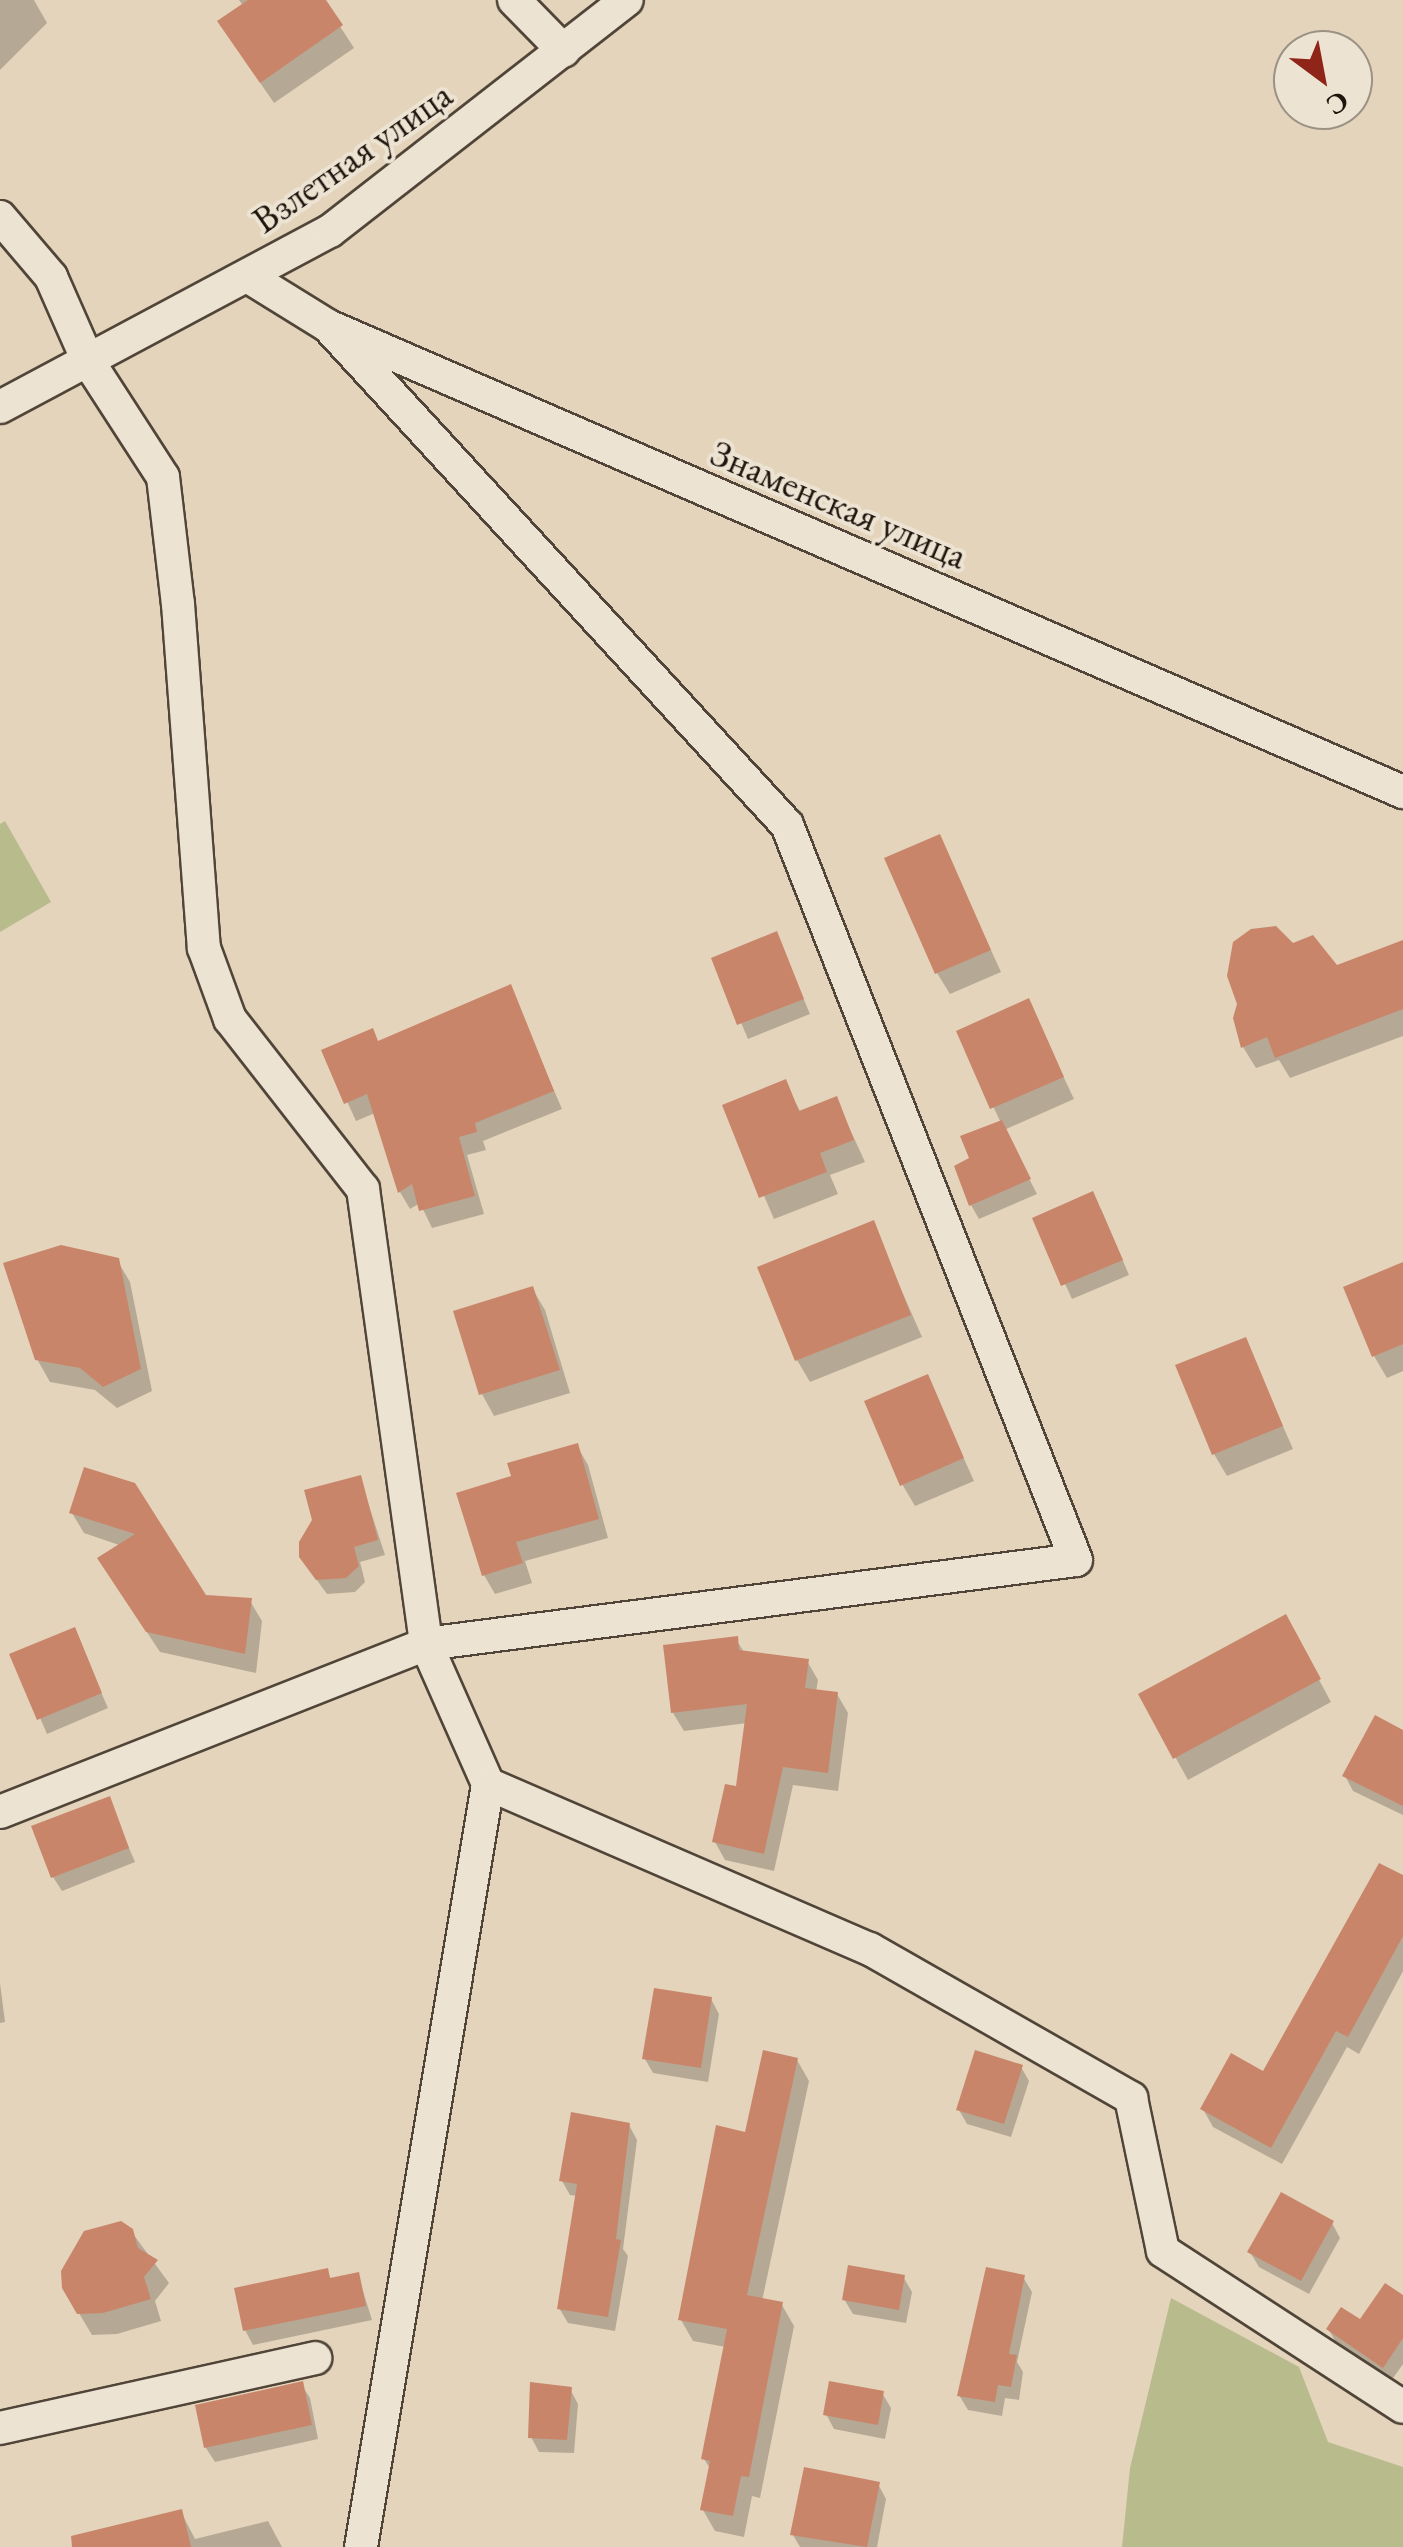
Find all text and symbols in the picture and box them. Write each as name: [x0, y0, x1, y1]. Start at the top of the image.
north arrow: [1273, 30, 1373, 130]
street label: Взлетная улица: [243, 71, 461, 243]
text: С: [1320, 83, 1356, 124]
street label: Знаменская улица: [704, 430, 974, 578]

